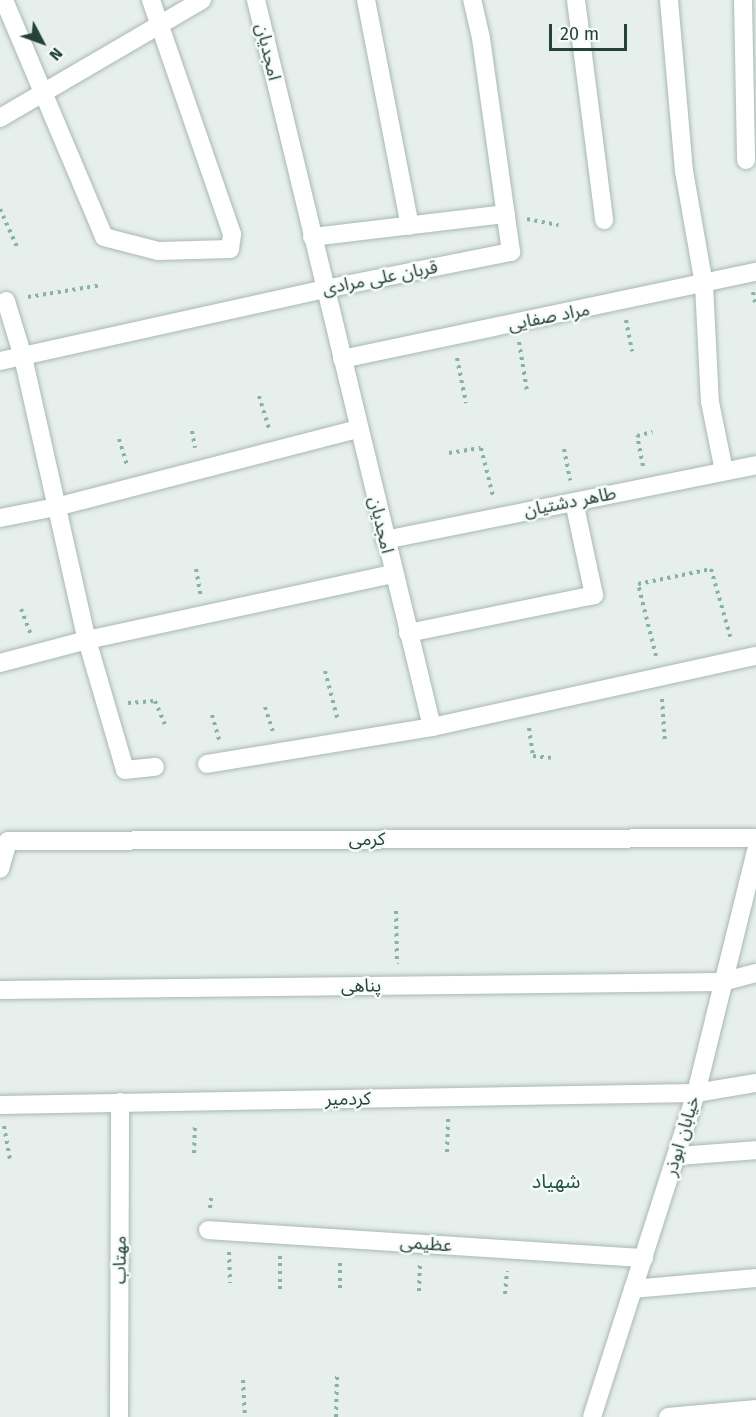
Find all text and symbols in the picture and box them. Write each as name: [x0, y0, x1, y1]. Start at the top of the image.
north arrow: [12, 12, 72, 72]
scale bar: [552, 12, 630, 50]
street label: امجدیان: [251, 21, 285, 83]
text: 20 m: [560, 23, 599, 45]
text: N: [45, 44, 67, 64]
street label: قربان علی مرادی: [321, 256, 439, 300]
street label: مراد صفایی: [506, 298, 592, 336]
street label: طاهر دشتیان: [522, 482, 618, 522]
street label: امجدیان: [364, 494, 398, 556]
street label: کرمی: [349, 828, 385, 850]
street label: پناهی: [341, 975, 381, 997]
street label: کردمیر: [325, 1088, 371, 1110]
street label: خیابان ابوذر: [660, 1093, 704, 1179]
district label: شهیاد: [532, 1169, 580, 1193]
street label: عظیمی: [399, 1231, 453, 1257]
street label: مهتاب: [109, 1236, 131, 1284]

